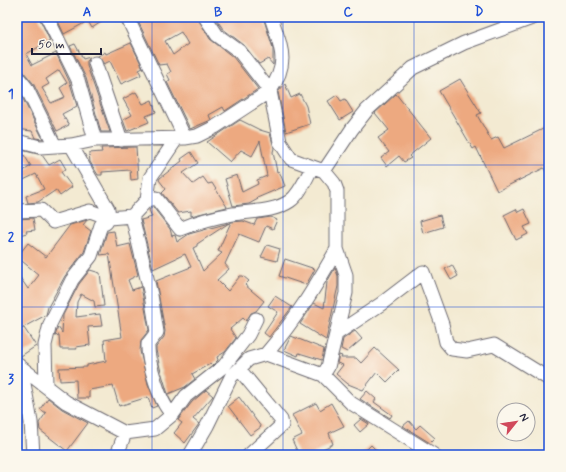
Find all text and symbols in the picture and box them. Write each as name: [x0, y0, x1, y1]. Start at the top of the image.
text: A: [83, 4, 91, 21]
text: B: [214, 4, 223, 21]
text: C: [343, 4, 353, 21]
text: D: [475, 4, 484, 21]
scale bar: [32, 30, 101, 56]
text: 50 m: [38, 37, 65, 53]
text: 1: [8, 86, 14, 103]
text: 2: [8, 229, 15, 246]
text: 3: [8, 371, 14, 388]
north arrow: [496, 402, 536, 442]
text: N: [516, 411, 532, 424]

